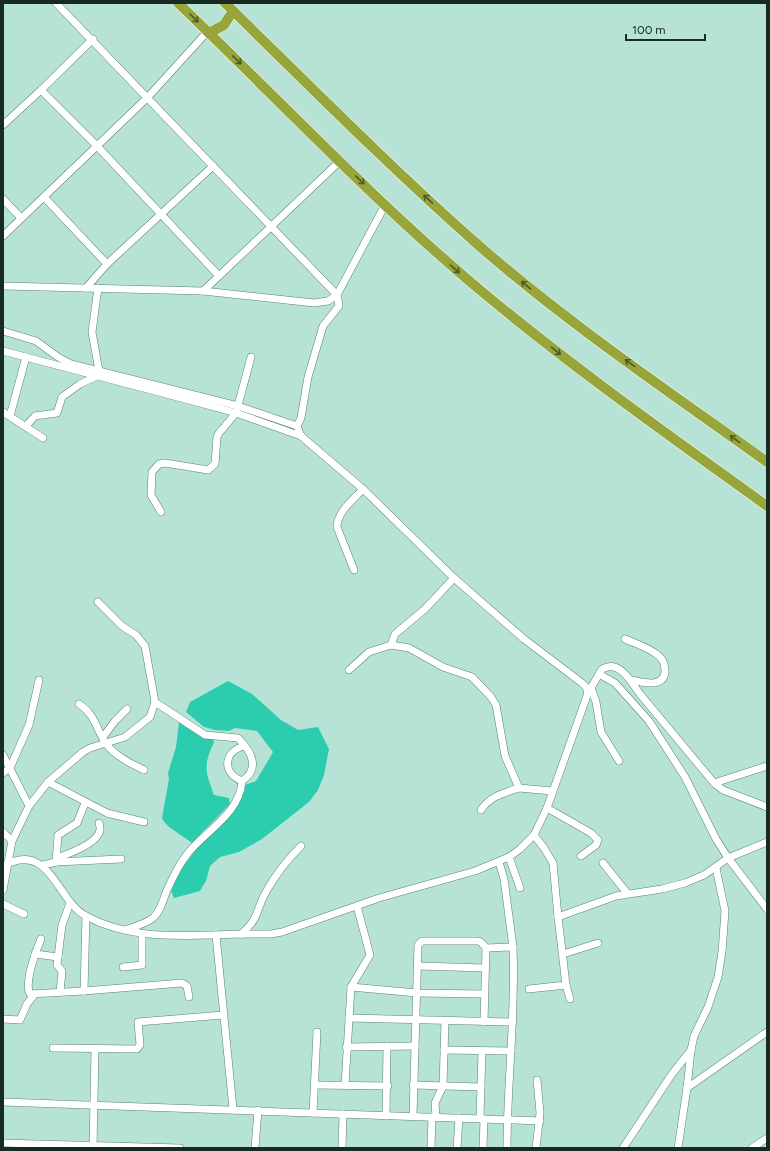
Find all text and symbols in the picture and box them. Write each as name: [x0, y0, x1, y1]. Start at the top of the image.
one-way arrow: [189, 13, 199, 23]
scale bar: [626, 16, 705, 42]
text: 100 m: [632, 23, 666, 37]
one-way arrow: [232, 55, 242, 65]
one-way arrow: [355, 176, 365, 185]
one-way arrow: [424, 195, 434, 204]
one-way arrow: [450, 264, 461, 273]
one-way arrow: [521, 280, 531, 289]
one-way arrow: [550, 347, 561, 356]
one-way arrow: [624, 359, 635, 367]
one-way arrow: [730, 435, 741, 443]

